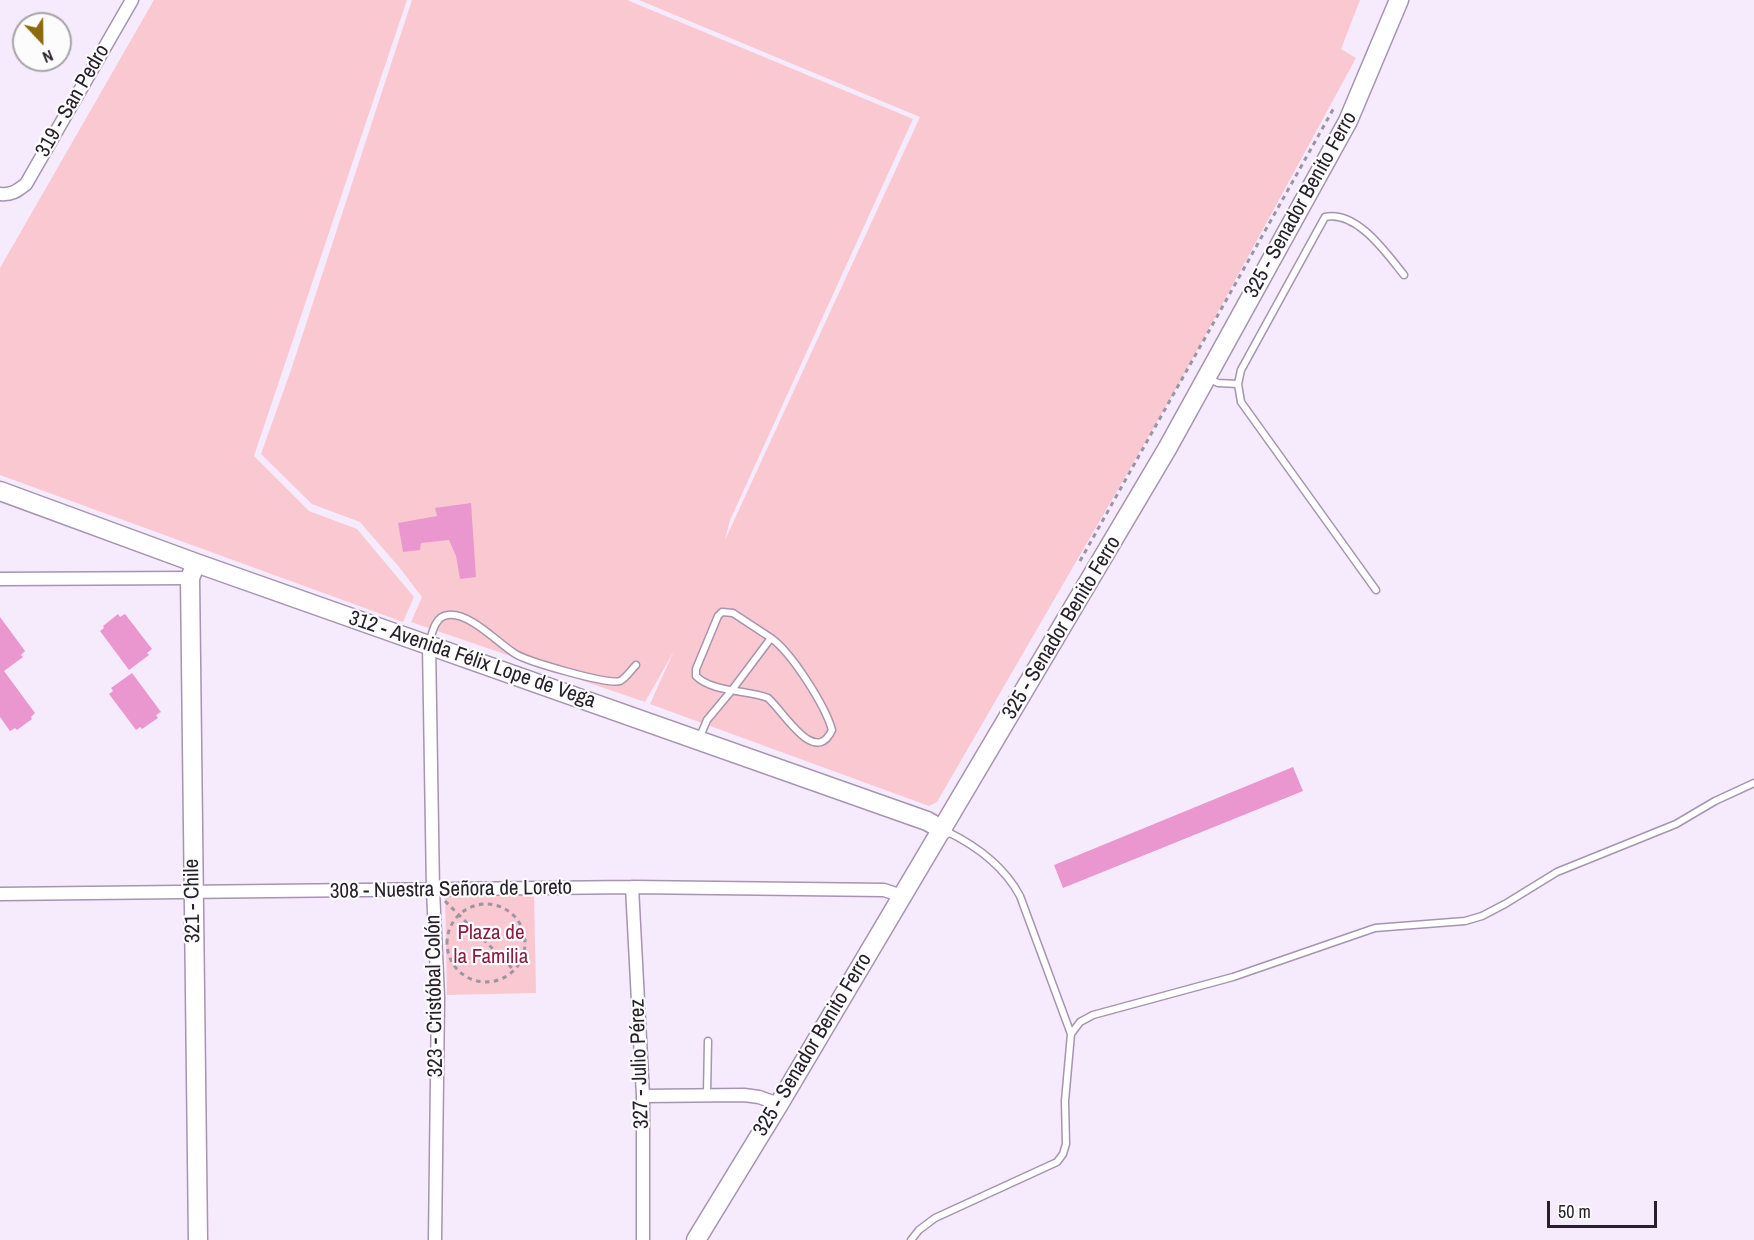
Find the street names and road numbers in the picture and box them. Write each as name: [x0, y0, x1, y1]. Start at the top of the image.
street label: 319 - San Pedro: [31, 40, 115, 162]
street label: 325 - Senador Benito Ferro: [1239, 108, 1363, 302]
street label: 325 - Senador Benito Ferro: [997, 532, 1127, 724]
street label: 312 - Avenida Félix Lope de Vega: [345, 606, 599, 714]
street label: 321 - Chile: [180, 859, 206, 943]
street label: 308 - Nuestra Señora de Loreto: [330, 875, 572, 905]
street label: 323 - Cristóbal Colón: [421, 914, 449, 1078]
street label: 325 - Senador Benito Ferro: [748, 949, 878, 1141]
street label: 327 - Julio Pérez: [625, 999, 655, 1129]

